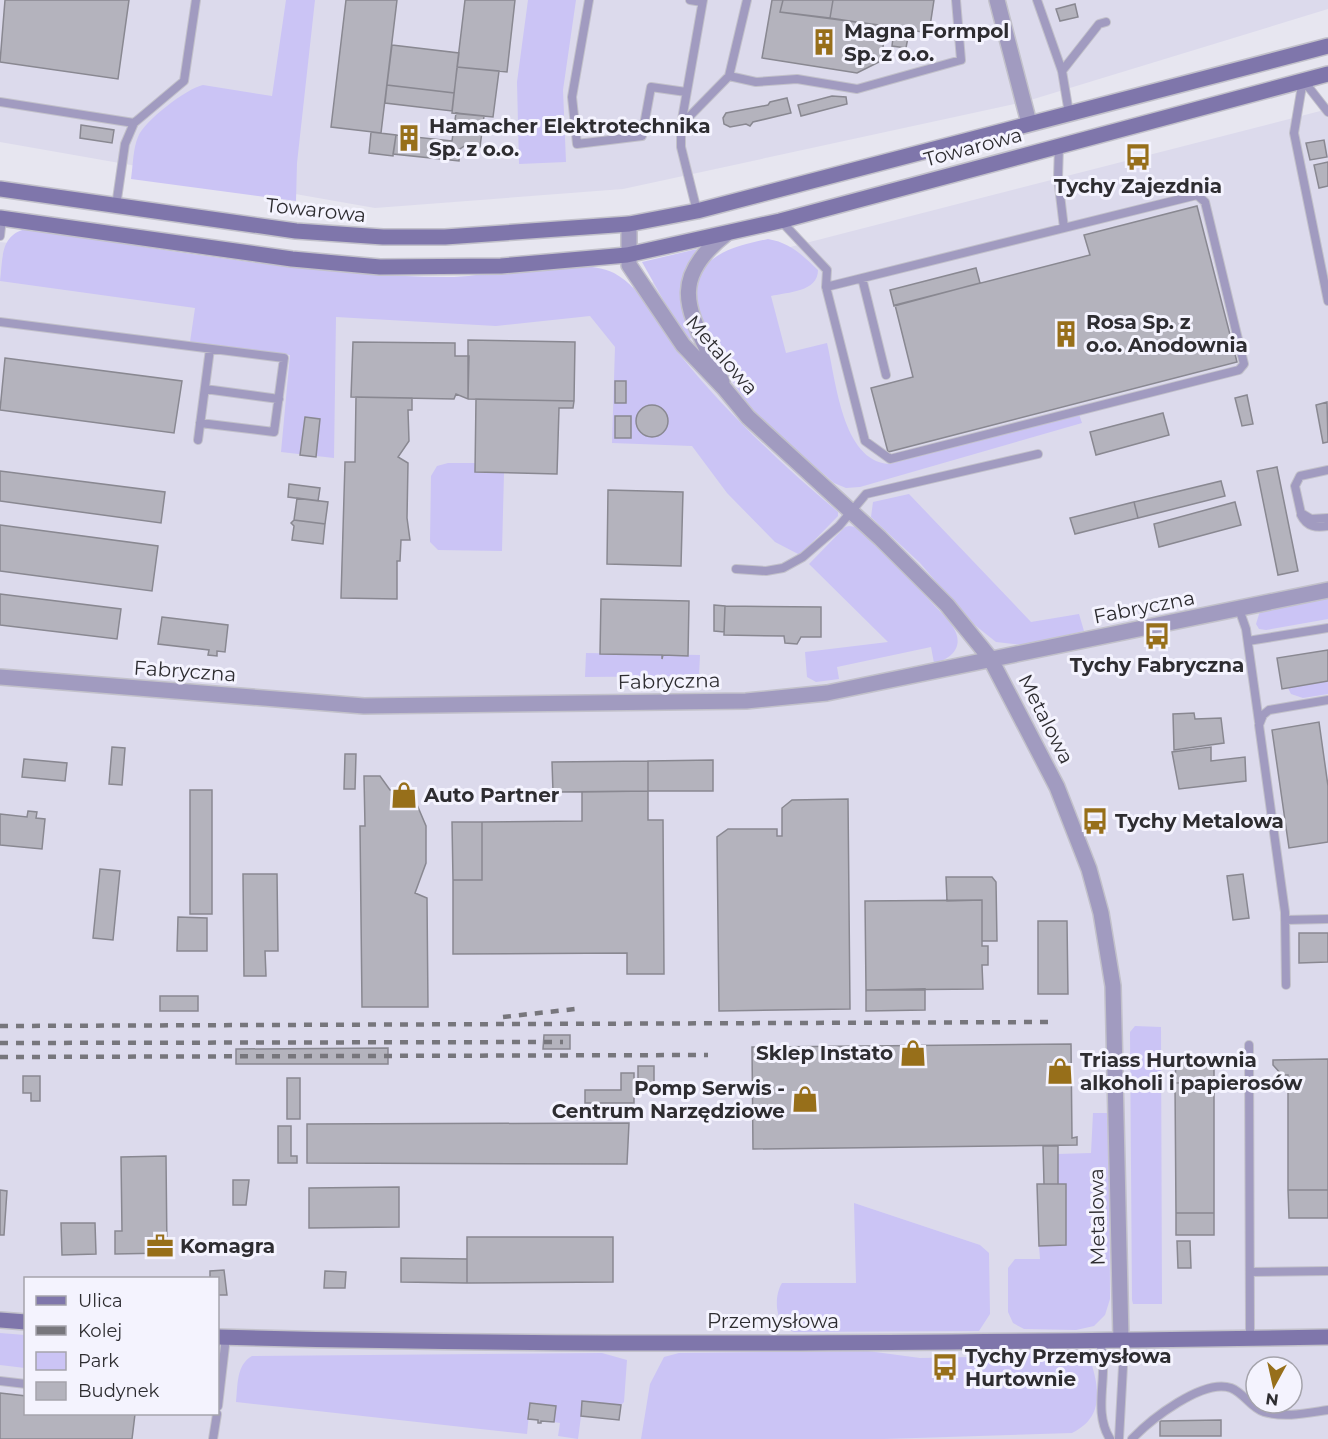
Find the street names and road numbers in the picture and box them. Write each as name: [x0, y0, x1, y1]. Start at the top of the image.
street label: Towarowa: [921, 122, 1025, 172]
street label: Towarowa: [265, 193, 367, 227]
street label: Metalowa: [681, 310, 763, 400]
street label: Fabryczna: [1091, 585, 1197, 629]
street label: Fabryczna: [133, 655, 237, 687]
street label: Fabryczna: [617, 668, 721, 694]
street label: Metalowa: [1013, 670, 1079, 768]
street label: Metalowa: [1084, 1168, 1110, 1266]
street label: Przemysłowa: [707, 1309, 839, 1333]

